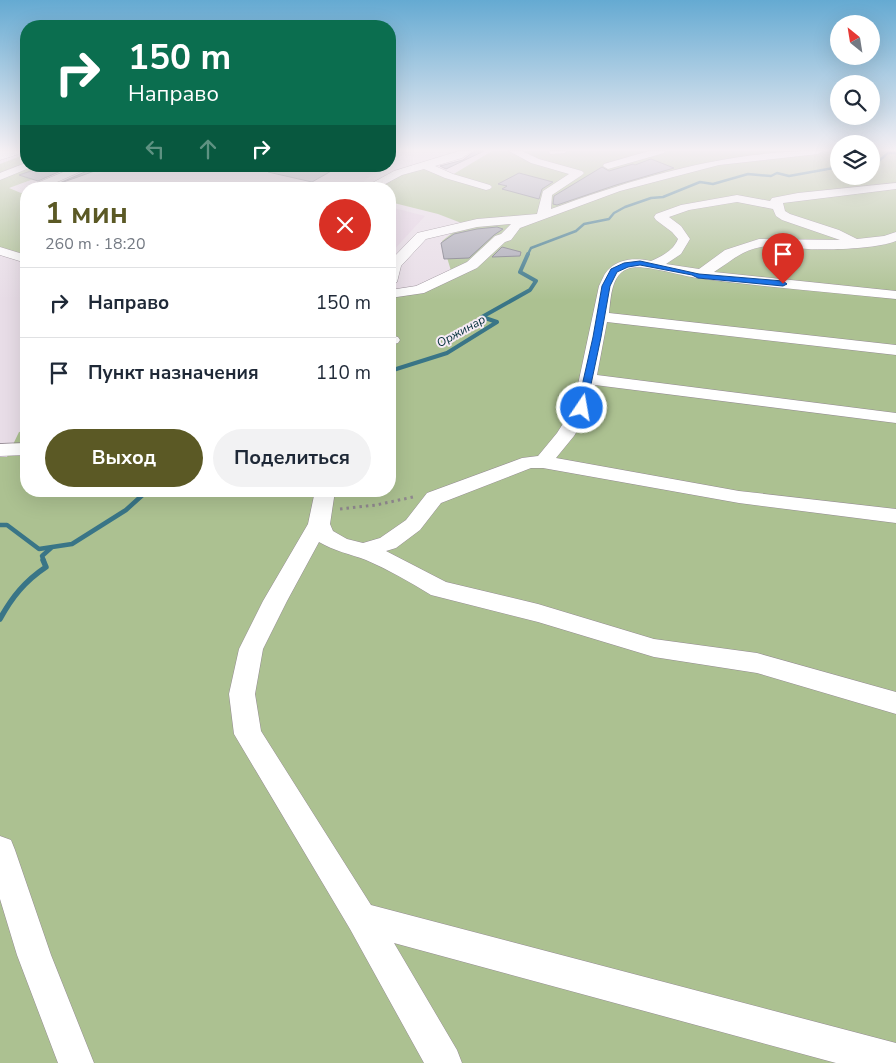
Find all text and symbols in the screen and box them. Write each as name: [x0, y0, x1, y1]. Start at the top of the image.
north arrow: [830, 15, 880, 65]
map controls: [830, 15, 880, 185]
text: 150 m: [128, 34, 231, 81]
icon: right: [45, 40, 110, 105]
button: search: [830, 75, 880, 125]
text: Направо: [128, 79, 219, 109]
icon: left: [141, 135, 169, 163]
icon: ahead: [194, 135, 222, 163]
icon: right: [247, 135, 275, 163]
button: layers: [830, 135, 880, 185]
text: 1 мин: [45, 193, 128, 234]
button: close: [319, 199, 371, 251]
text: 260 m · 18:20: [45, 233, 146, 255]
pin: [762, 233, 804, 284]
icon: arrive: [769, 240, 797, 268]
icon: right: [45, 289, 73, 317]
text: Направо: [88, 290, 169, 316]
text: 150 m: [316, 290, 371, 316]
water label: Оржинар: [434, 311, 488, 351]
icon: arrive: [45, 359, 73, 387]
text: Пункт назначения: [88, 360, 259, 386]
text: 110 m: [316, 360, 371, 386]
position arrow: [555, 381, 607, 433]
button: Выход: [45, 429, 203, 487]
button: Поделиться: [213, 429, 371, 487]

